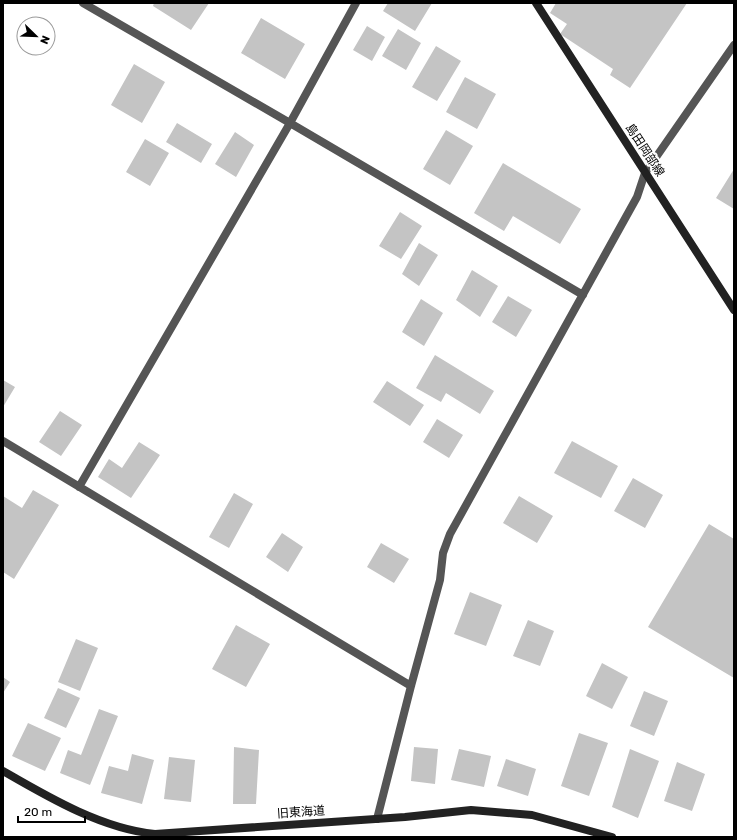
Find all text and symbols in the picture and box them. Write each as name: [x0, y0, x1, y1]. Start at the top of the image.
north arrow: [16, 16, 56, 56]
text: N: [37, 34, 52, 46]
street label: 島田岡部線: [623, 121, 667, 179]
scale bar: [18, 798, 85, 824]
street label: 旧東海道: [277, 803, 325, 821]
text: 20 m: [24, 805, 52, 819]

